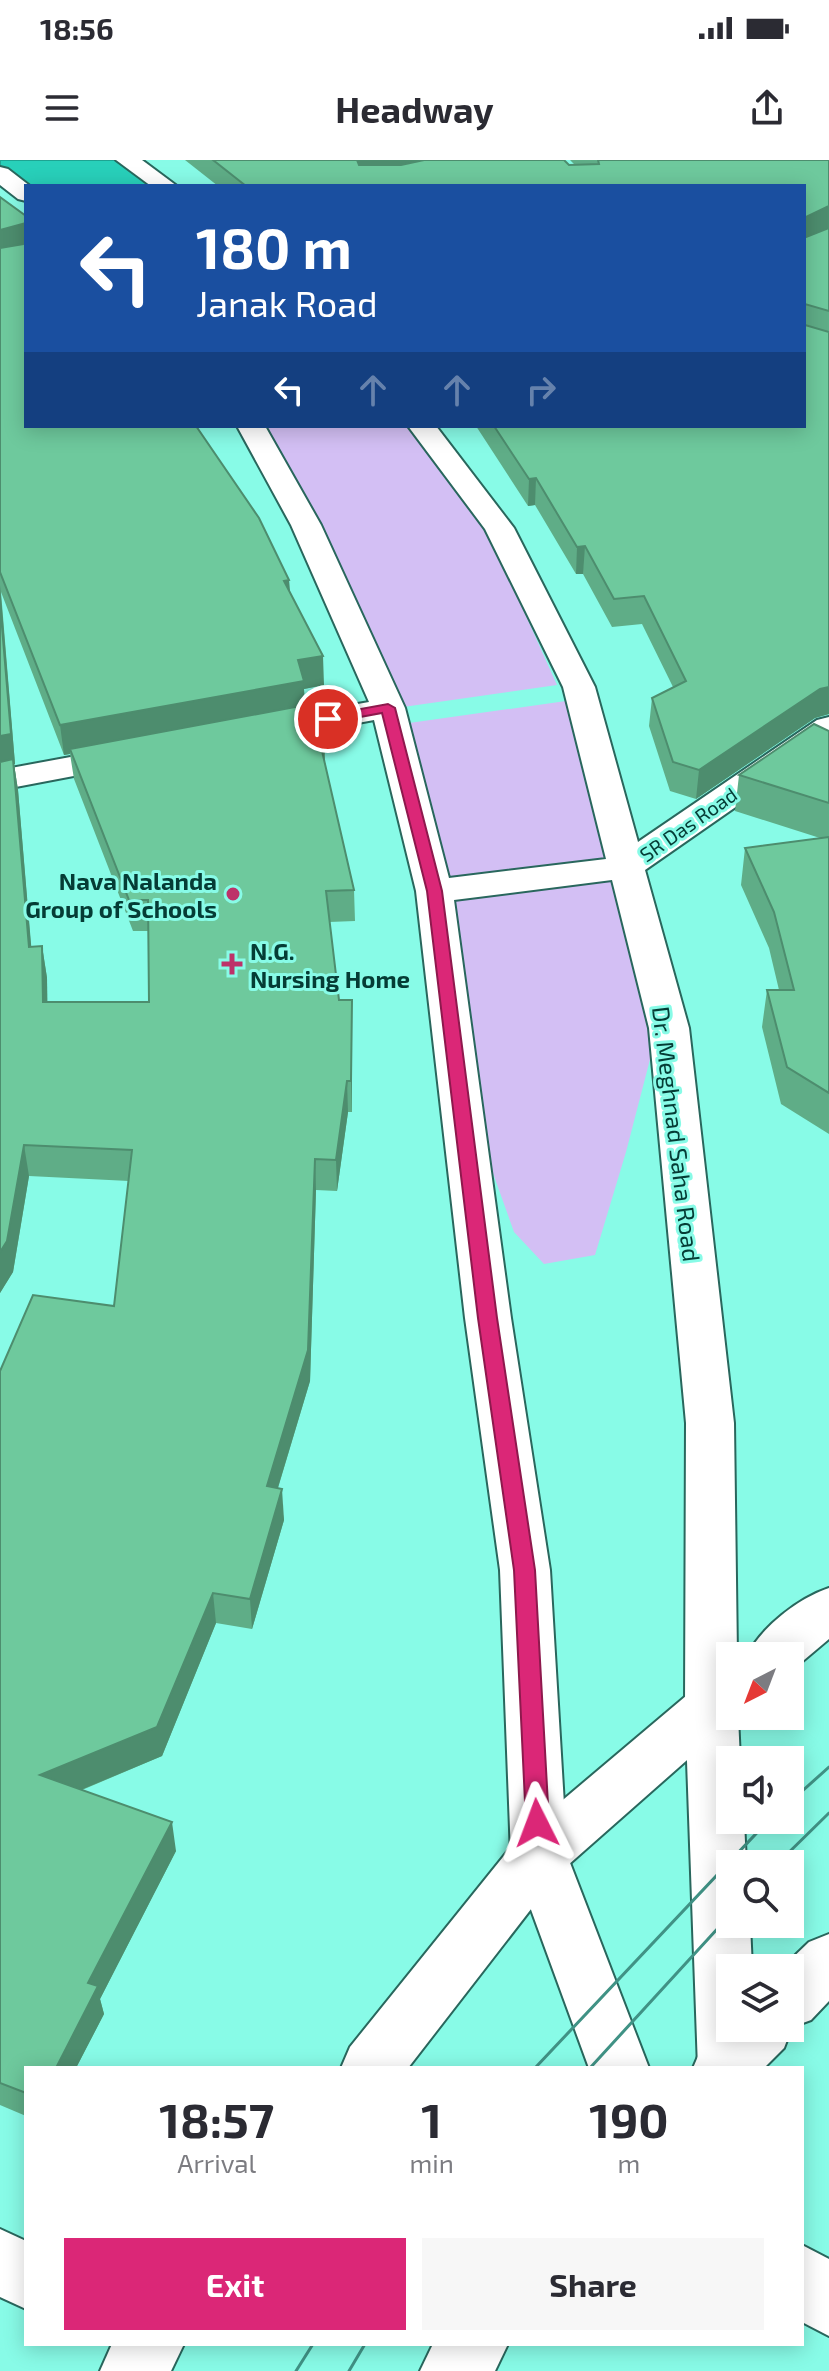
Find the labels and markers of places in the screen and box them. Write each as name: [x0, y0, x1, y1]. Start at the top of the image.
pin: [294, 685, 362, 753]
place label: Nava Nalanda Group of Schools: [25, 866, 217, 923]
marker: Nava Nalanda Group of Schools: [224, 885, 242, 903]
place label: N.G. Nursing Home: [250, 936, 410, 993]
marker: N.G. Nursing Home: [221, 953, 243, 975]

